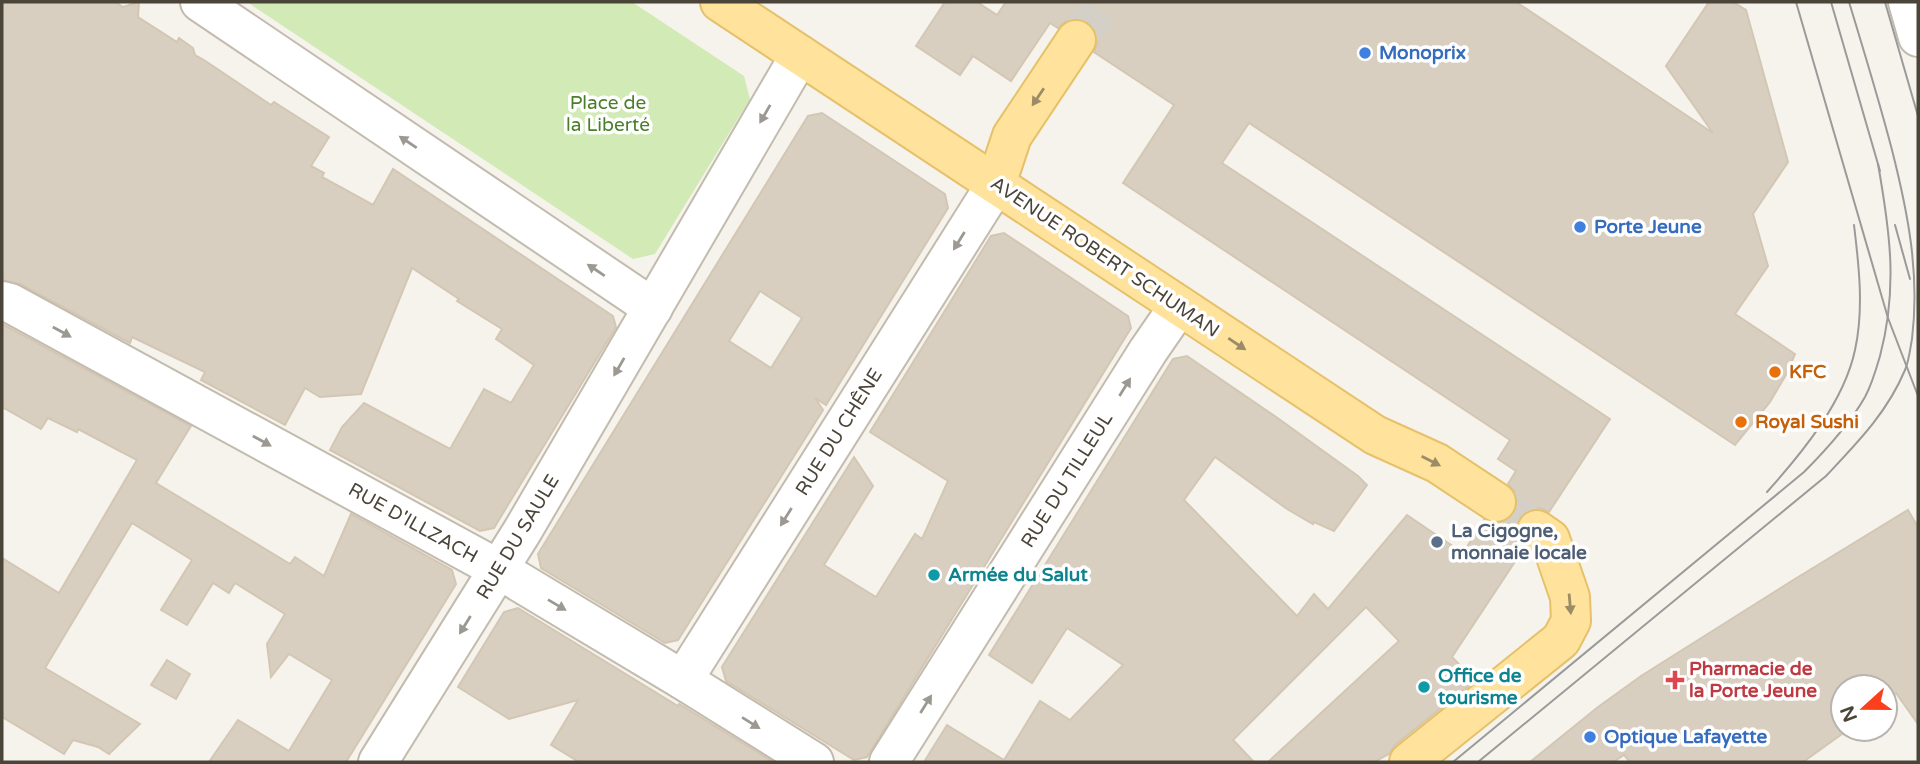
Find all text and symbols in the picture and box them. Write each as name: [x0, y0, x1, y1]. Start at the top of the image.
place label: Monoprix: [1379, 42, 1466, 65]
marker: Monoprix: [1357, 45, 1373, 61]
one-way arrow: [1031, 88, 1045, 106]
park label: Place de la Liberté: [566, 92, 650, 136]
one-way arrow: [759, 104, 772, 123]
one-way arrow: [399, 135, 417, 149]
street label: AVENUE ROBERT SCHUMAN: [986, 172, 1224, 342]
place label: Porte Jeune: [1594, 216, 1702, 238]
marker: Porte Jeune: [1572, 219, 1588, 235]
one-way arrow: [953, 232, 966, 251]
one-way arrow: [587, 264, 606, 277]
one-way arrow: [53, 325, 73, 337]
one-way arrow: [1227, 337, 1246, 350]
one-way arrow: [613, 357, 625, 376]
place label: KFC: [1789, 361, 1826, 383]
street label: RUE DU CHÊNE: [791, 364, 887, 500]
marker: KFC: [1767, 364, 1783, 380]
one-way arrow: [1119, 378, 1132, 397]
street label: RUE DU TILLEUL: [1017, 408, 1117, 552]
place label: Royal Sushi: [1755, 411, 1859, 434]
marker: Royal Sushi: [1733, 414, 1749, 430]
one-way arrow: [252, 435, 272, 446]
one-way arrow: [1421, 456, 1441, 467]
street label: RUE DU SAULE: [472, 471, 564, 603]
street label: RUE D'ILLZACH: [345, 478, 481, 568]
one-way arrow: [779, 507, 792, 526]
place label: La Cigogne, monnaie locale: [1451, 520, 1587, 564]
marker: La Cigogne, monnaie locale: [1429, 534, 1445, 550]
place label: Armée du Salut: [948, 564, 1088, 586]
marker: Armée du Salut: [926, 567, 942, 583]
one-way arrow: [1564, 593, 1575, 615]
one-way arrow: [547, 598, 566, 611]
one-way arrow: [458, 616, 471, 635]
place label: Pharmacie de la Porte Jeune: [1689, 658, 1817, 702]
place label: Office de tourisme: [1438, 665, 1522, 709]
marker: Pharmacie de la Porte Jeune: [1667, 672, 1683, 688]
north arrow: [1829, 673, 1899, 743]
marker: Office de tourisme: [1416, 679, 1432, 695]
one-way arrow: [919, 695, 932, 714]
text: N: [1836, 703, 1862, 725]
one-way arrow: [741, 716, 761, 729]
place label: Optique Lafayette: [1604, 726, 1767, 749]
marker: Optique Lafayette: [1582, 729, 1598, 745]

